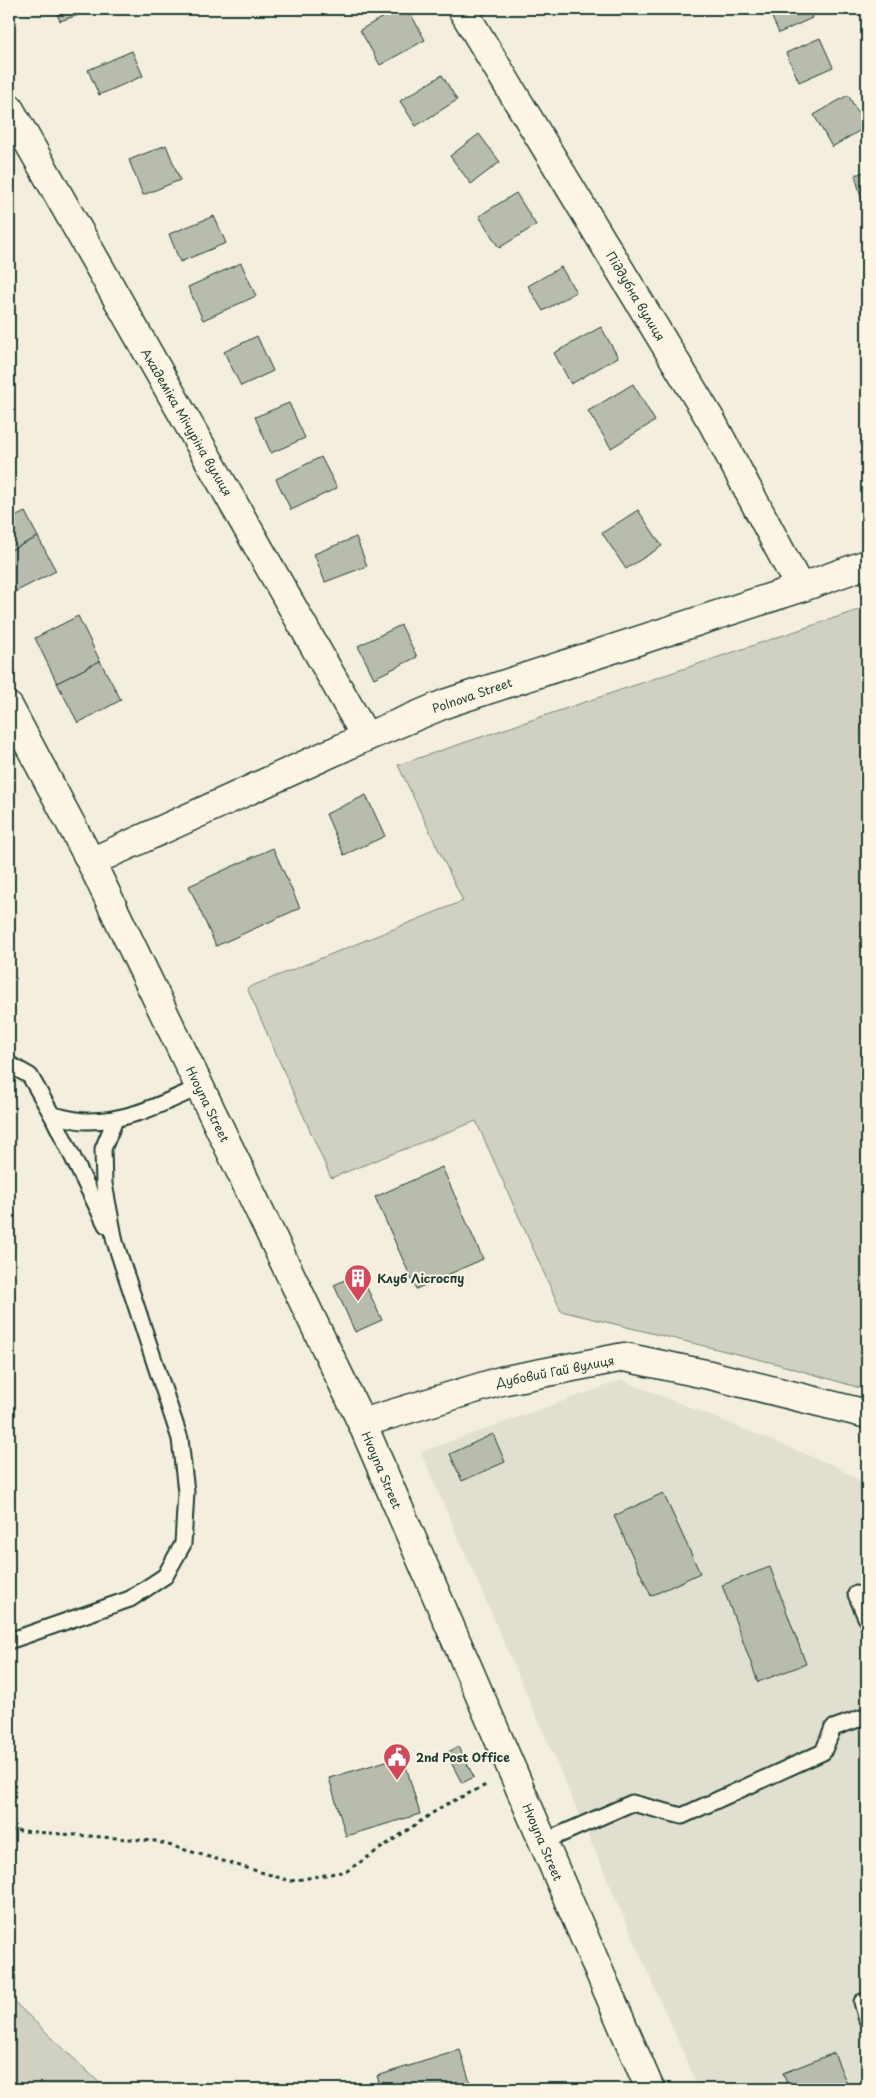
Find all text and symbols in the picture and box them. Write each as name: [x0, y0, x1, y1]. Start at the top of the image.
street label: Піддубна вулиця: [602, 248, 670, 344]
street label: Академіка Мічуріна вулиця: [137, 345, 237, 499]
street label: Polnova Street: [429, 673, 515, 717]
street label: Hvoyna Street: [182, 1063, 234, 1145]
building icon: Клуб Лісгоспу: [343, 1263, 373, 1302]
place label: Клуб Лісгоспу: [377, 1269, 464, 1287]
street label: Дубовий Гай вулиця: [493, 1351, 616, 1391]
street label: Hvoyna Street: [358, 1429, 406, 1512]
public building icon: 2nd Post Office: [382, 1742, 412, 1781]
place label: 2nd Post Office: [416, 1748, 510, 1766]
street label: Hvoyna Street: [519, 1801, 567, 1884]

